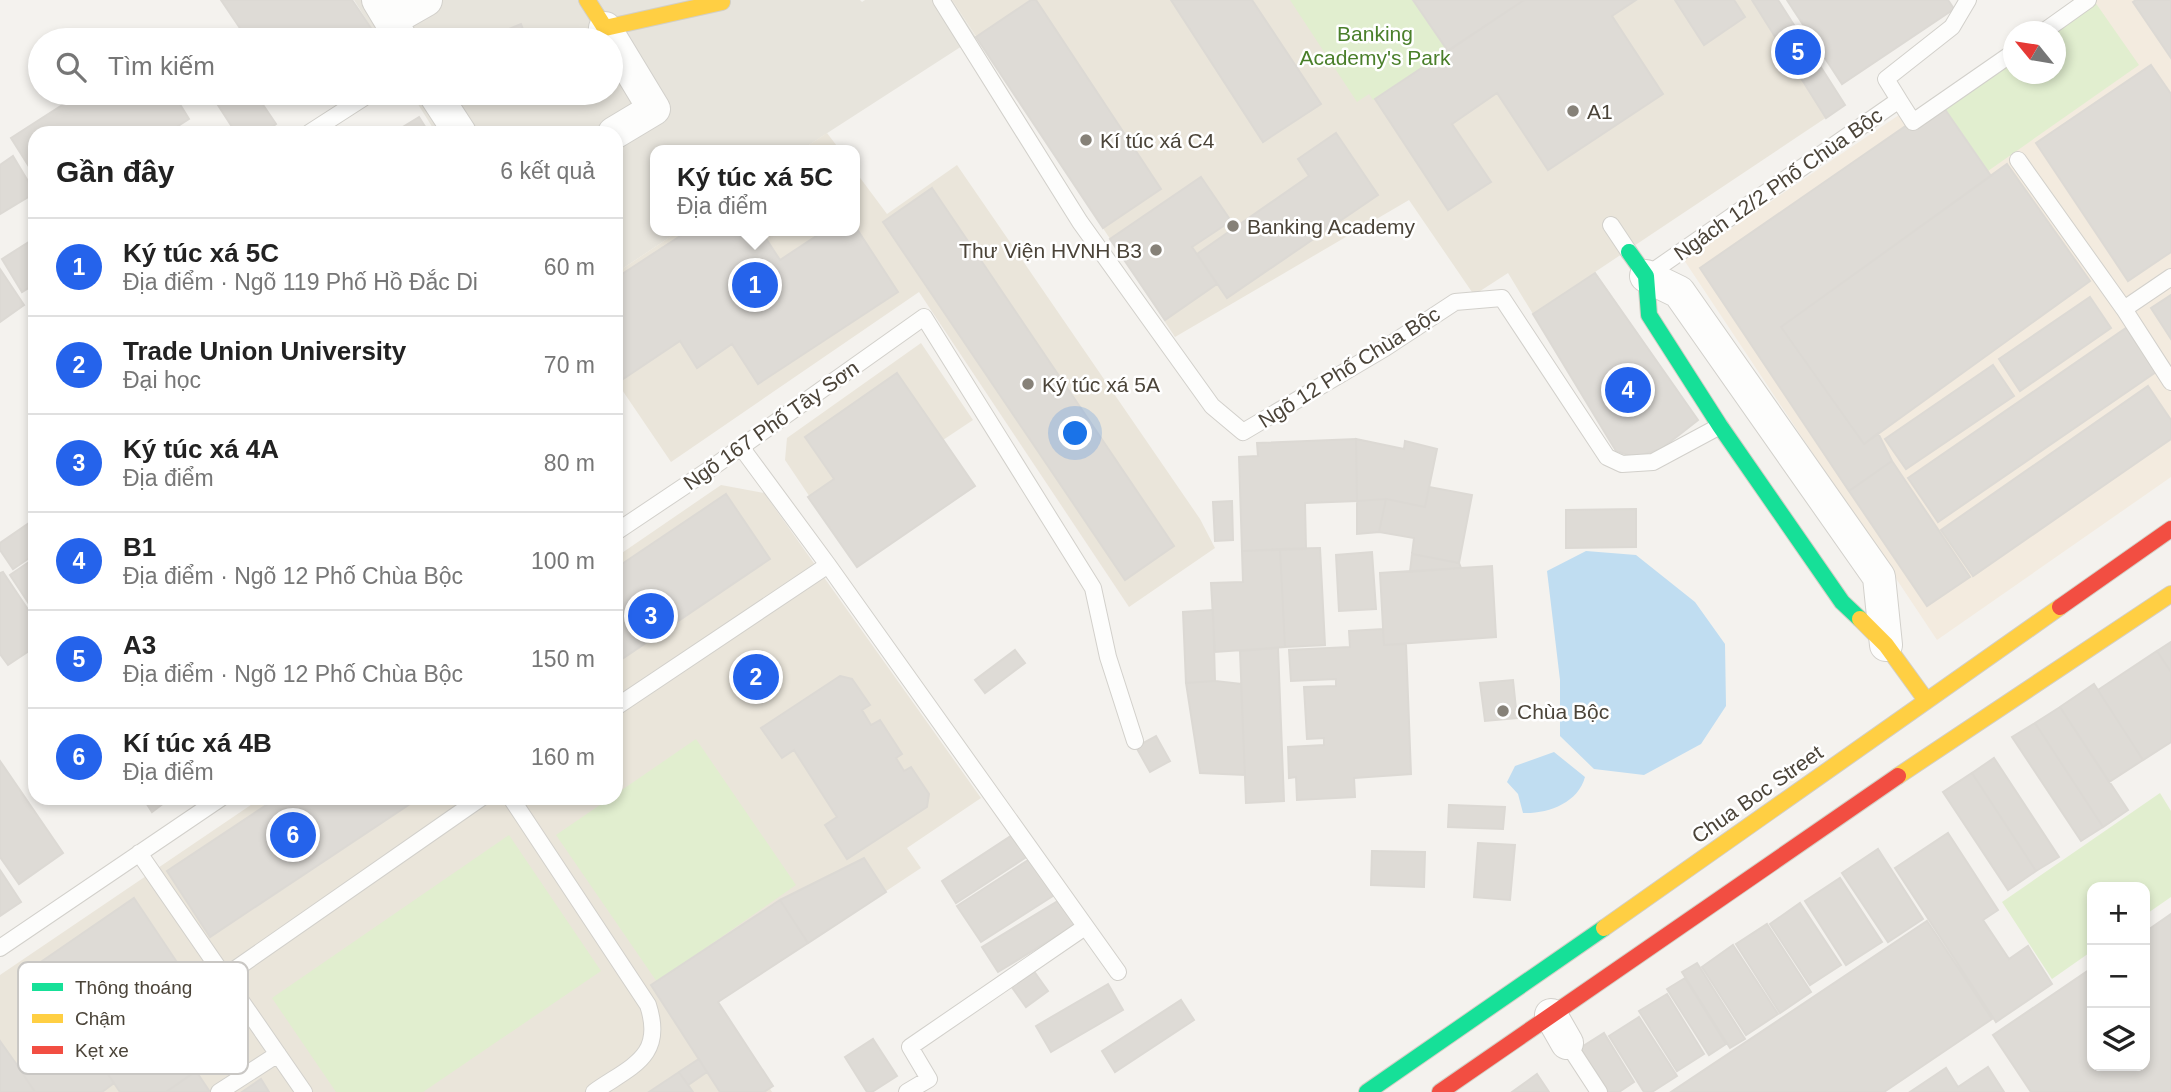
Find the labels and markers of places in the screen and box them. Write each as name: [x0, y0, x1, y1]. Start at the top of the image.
pin: 5: [1775, 26, 1821, 78]
place label: A1: [1587, 100, 1613, 123]
marker: A1: [1565, 103, 1581, 119]
place label: Kí túc xá C4: [1100, 129, 1215, 152]
marker: Kí túc xá C4: [1078, 132, 1094, 148]
place label: Banking Academy: [1247, 215, 1416, 238]
marker: Banking Academy: [1225, 218, 1241, 234]
place label: Thư Viện HVNH B3: [959, 239, 1142, 262]
marker: Thư Viện HVNH B3: [1148, 242, 1164, 258]
pin: 1: [732, 259, 778, 311]
pin: 4: [1605, 364, 1651, 416]
place label: Ký túc xá 5A: [1042, 373, 1160, 396]
marker: Ký túc xá 5A: [1020, 376, 1036, 392]
pin: 3: [628, 590, 674, 642]
pin: 2: [733, 651, 779, 703]
place label: Chùa Bộc: [1517, 700, 1609, 723]
marker: Chùa Bộc: [1495, 703, 1511, 719]
pin: 6: [270, 809, 316, 861]

